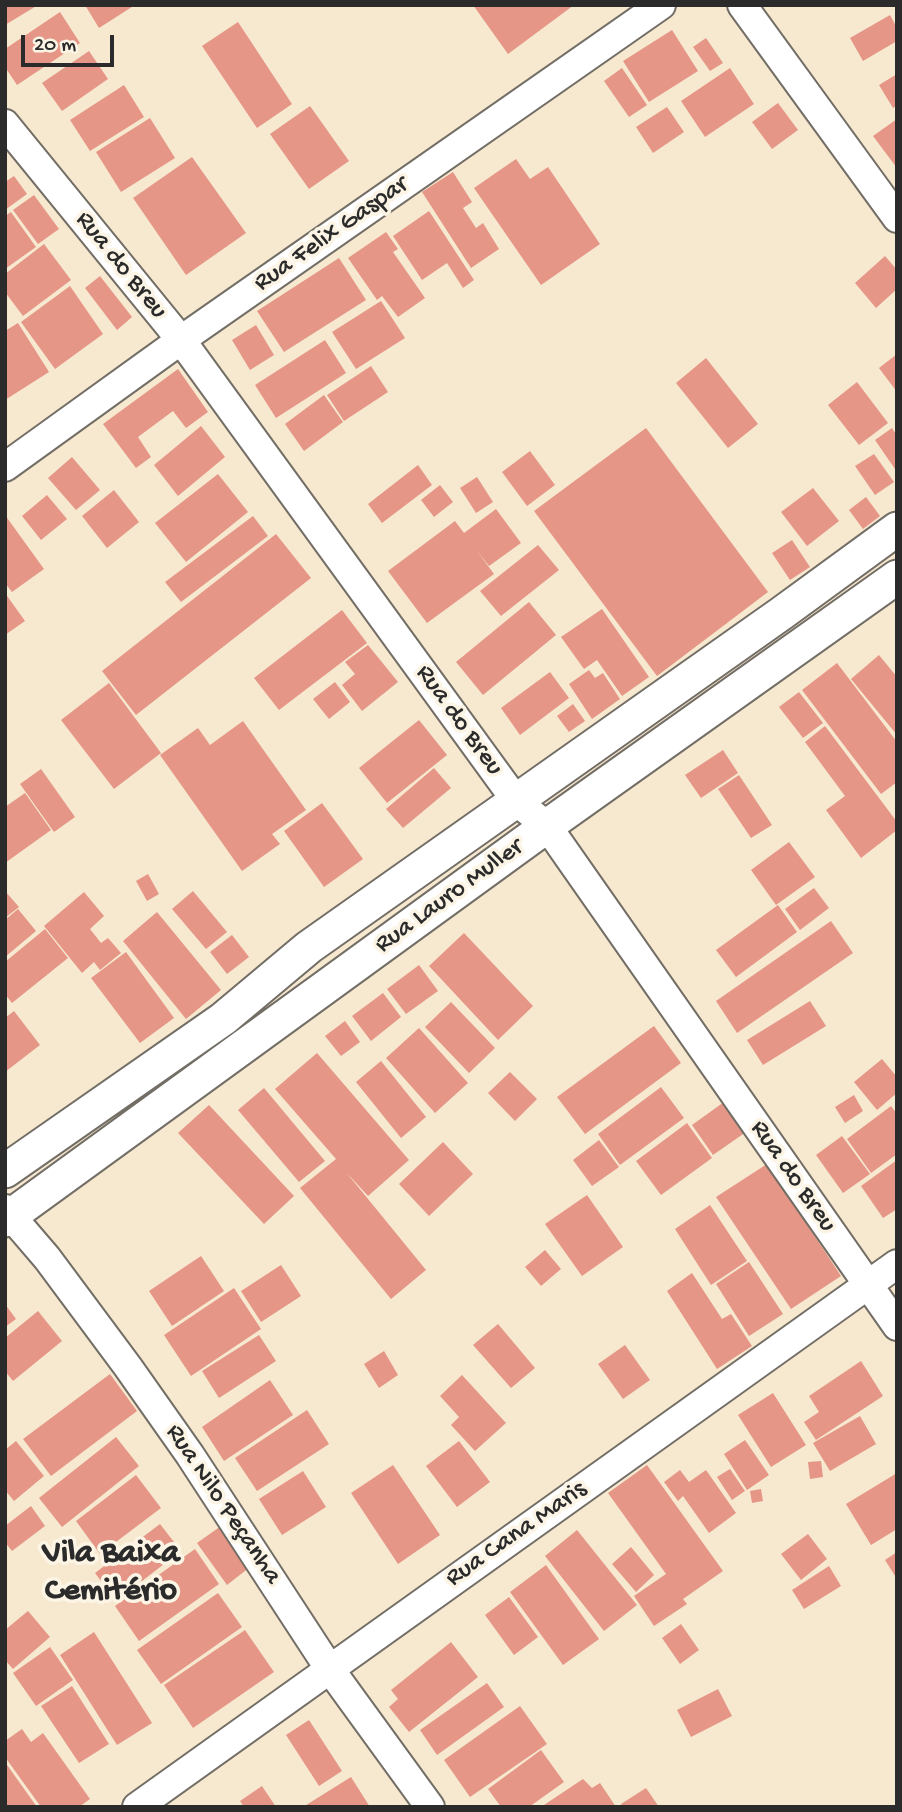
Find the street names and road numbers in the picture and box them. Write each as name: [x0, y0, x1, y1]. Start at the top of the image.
street label: Rua Felix Gaspar: [249, 170, 415, 300]
street label: Rua do Breu: [67, 206, 173, 326]
street label: Rua do Breu: [407, 659, 509, 783]
street label: Rua Lauro Muller: [370, 833, 530, 961]
street label: Rua do Breu: [742, 1115, 842, 1239]
street label: Rua Nilo Peçanha: [157, 1419, 287, 1591]
street label: Rua Cana Maris: [441, 1475, 593, 1595]

